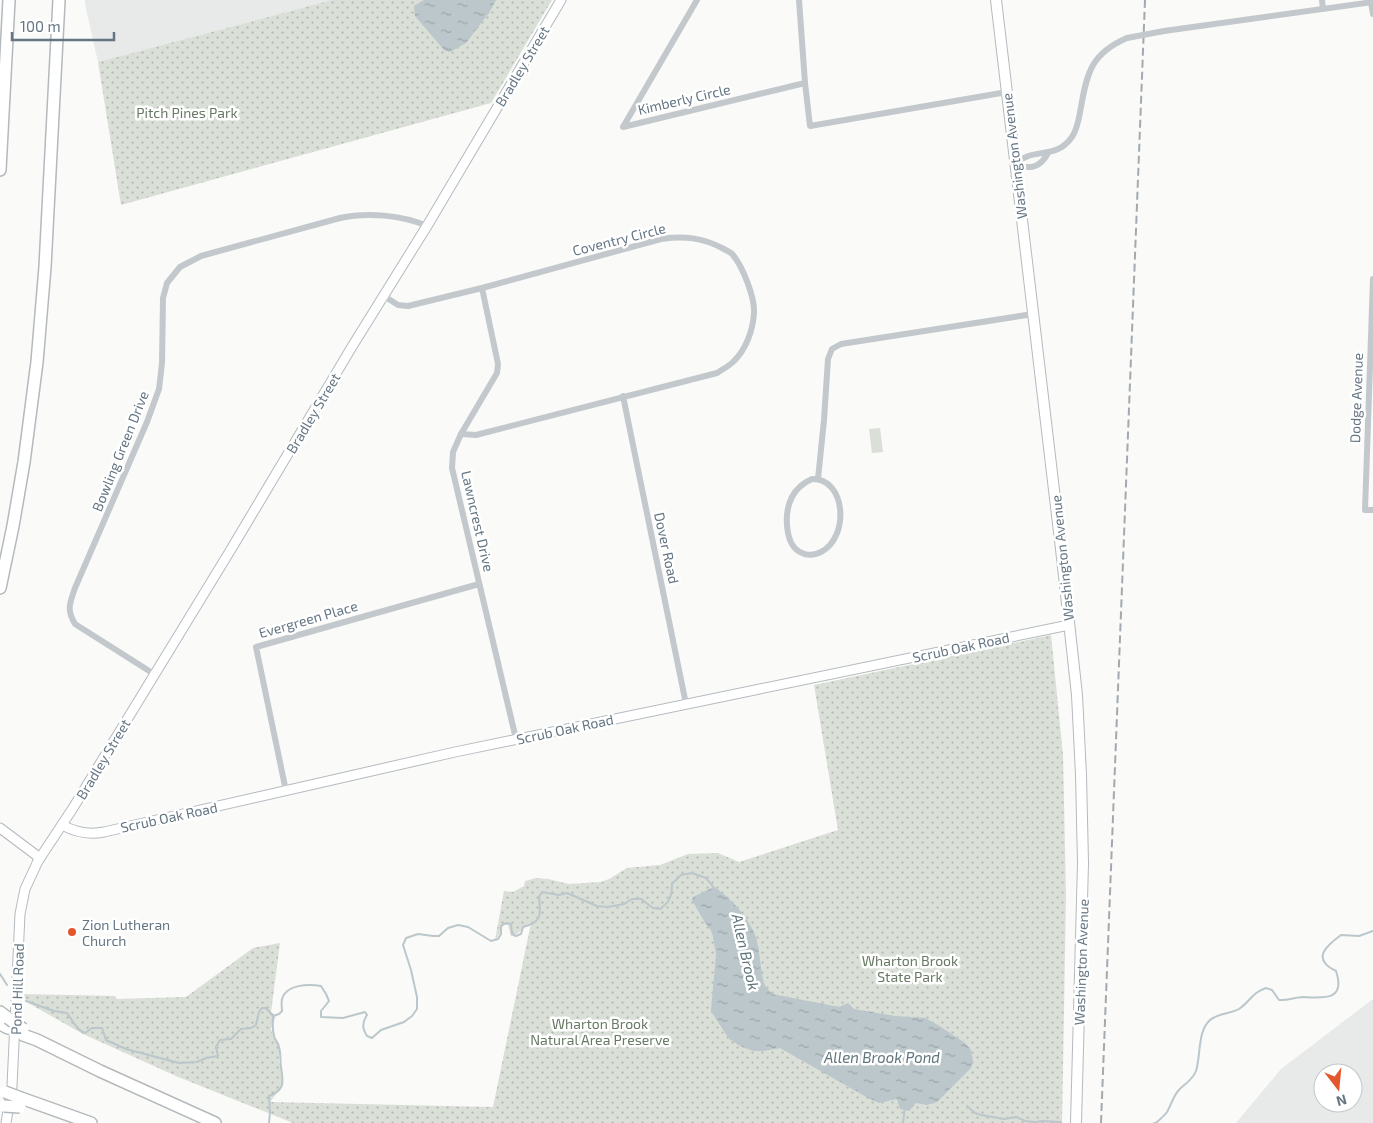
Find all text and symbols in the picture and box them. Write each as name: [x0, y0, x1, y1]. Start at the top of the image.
scale bar: [12, 10, 115, 42]
text: 100 m: [20, 17, 61, 35]
street label: Bradley Street: [491, 23, 553, 109]
street label: Kimberly Circle: [636, 80, 732, 118]
street label: Washington Avenue: [998, 92, 1030, 220]
park label: Pitch Pines Park: [136, 104, 238, 121]
street label: Coventry Circle: [571, 219, 667, 259]
street label: Dodge Avenue: [1346, 353, 1366, 443]
street label: Bradley Street: [282, 370, 344, 456]
street label: Bowling Green Drive: [88, 388, 152, 514]
street label: Lawncrest Drive: [458, 469, 498, 573]
street label: Washington Avenue: [1047, 494, 1077, 622]
street label: Dover Road: [651, 511, 683, 585]
street label: Evergreen Place: [257, 597, 359, 641]
street label: Scrub Oak Road: [911, 628, 1011, 666]
street label: Scrub Oak Road: [515, 710, 615, 748]
street label: Bradley Street: [72, 716, 134, 802]
street label: Scrub Oak Road: [119, 798, 219, 836]
street label: Washington Avenue: [1070, 898, 1092, 1026]
water label: Allen Brook: [728, 911, 764, 992]
place label: Zion Lutheran Church: [82, 916, 170, 949]
marker: Zion Lutheran Church: [66, 926, 78, 938]
street label: Pond Hill Road: [7, 943, 27, 1035]
park label: Wharton Brook State Park: [862, 952, 958, 985]
park label: Wharton Brook Natural Area Preserve: [530, 1015, 670, 1048]
water label: Allen Brook Pond: [823, 1048, 940, 1066]
north arrow: [1313, 1063, 1363, 1113]
text: N: [1335, 1091, 1349, 1111]

